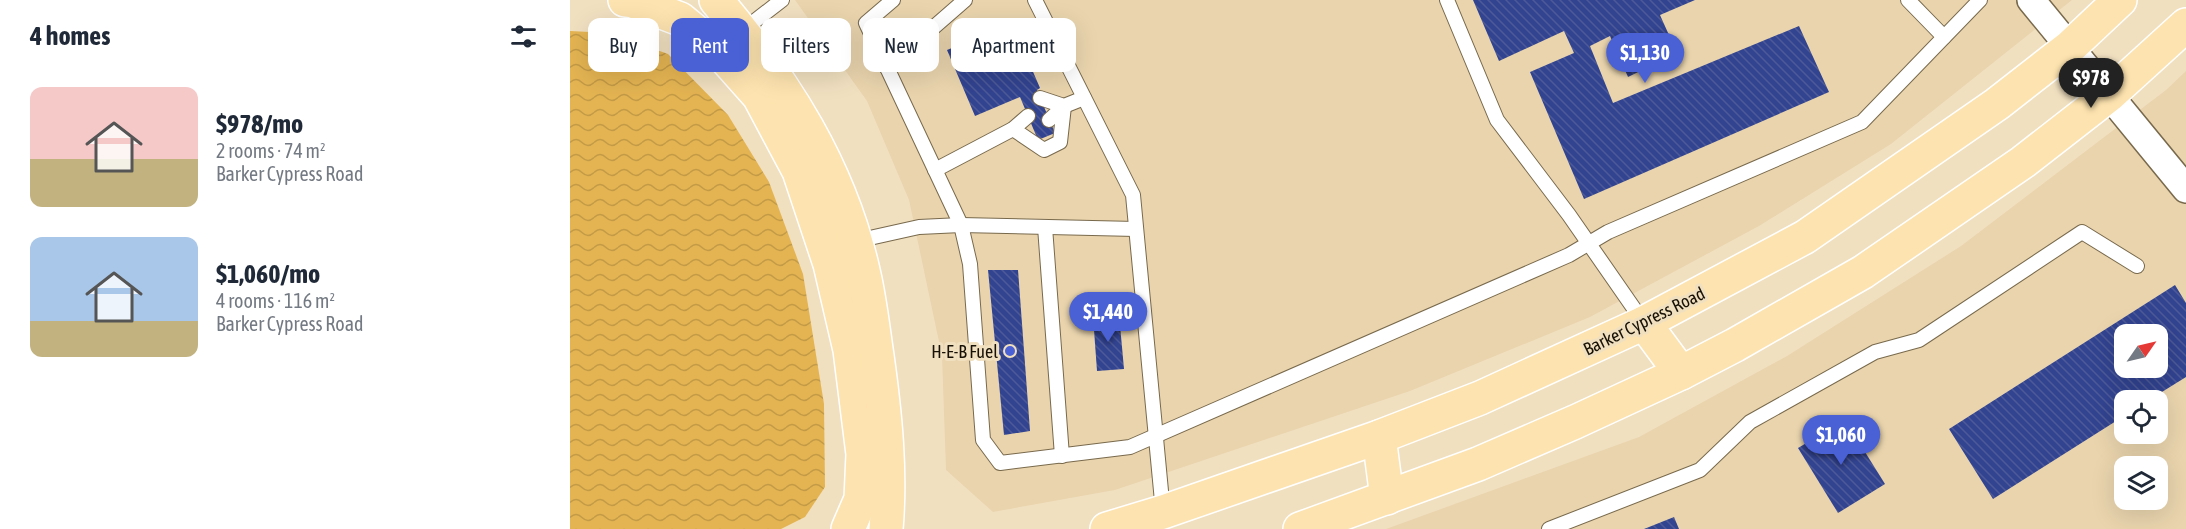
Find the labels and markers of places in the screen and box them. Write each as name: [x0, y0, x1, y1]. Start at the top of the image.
pin: $1,130: [1596, 33, 1694, 84]
pin: $978: [2055, 58, 2127, 109]
pin: $1,440: [1059, 292, 1157, 343]
place label: H-E-B Fuel: [931, 341, 998, 362]
marker: H-E-B Fuel: [1003, 344, 1017, 358]
pin: $1,060: [1792, 415, 1890, 466]

